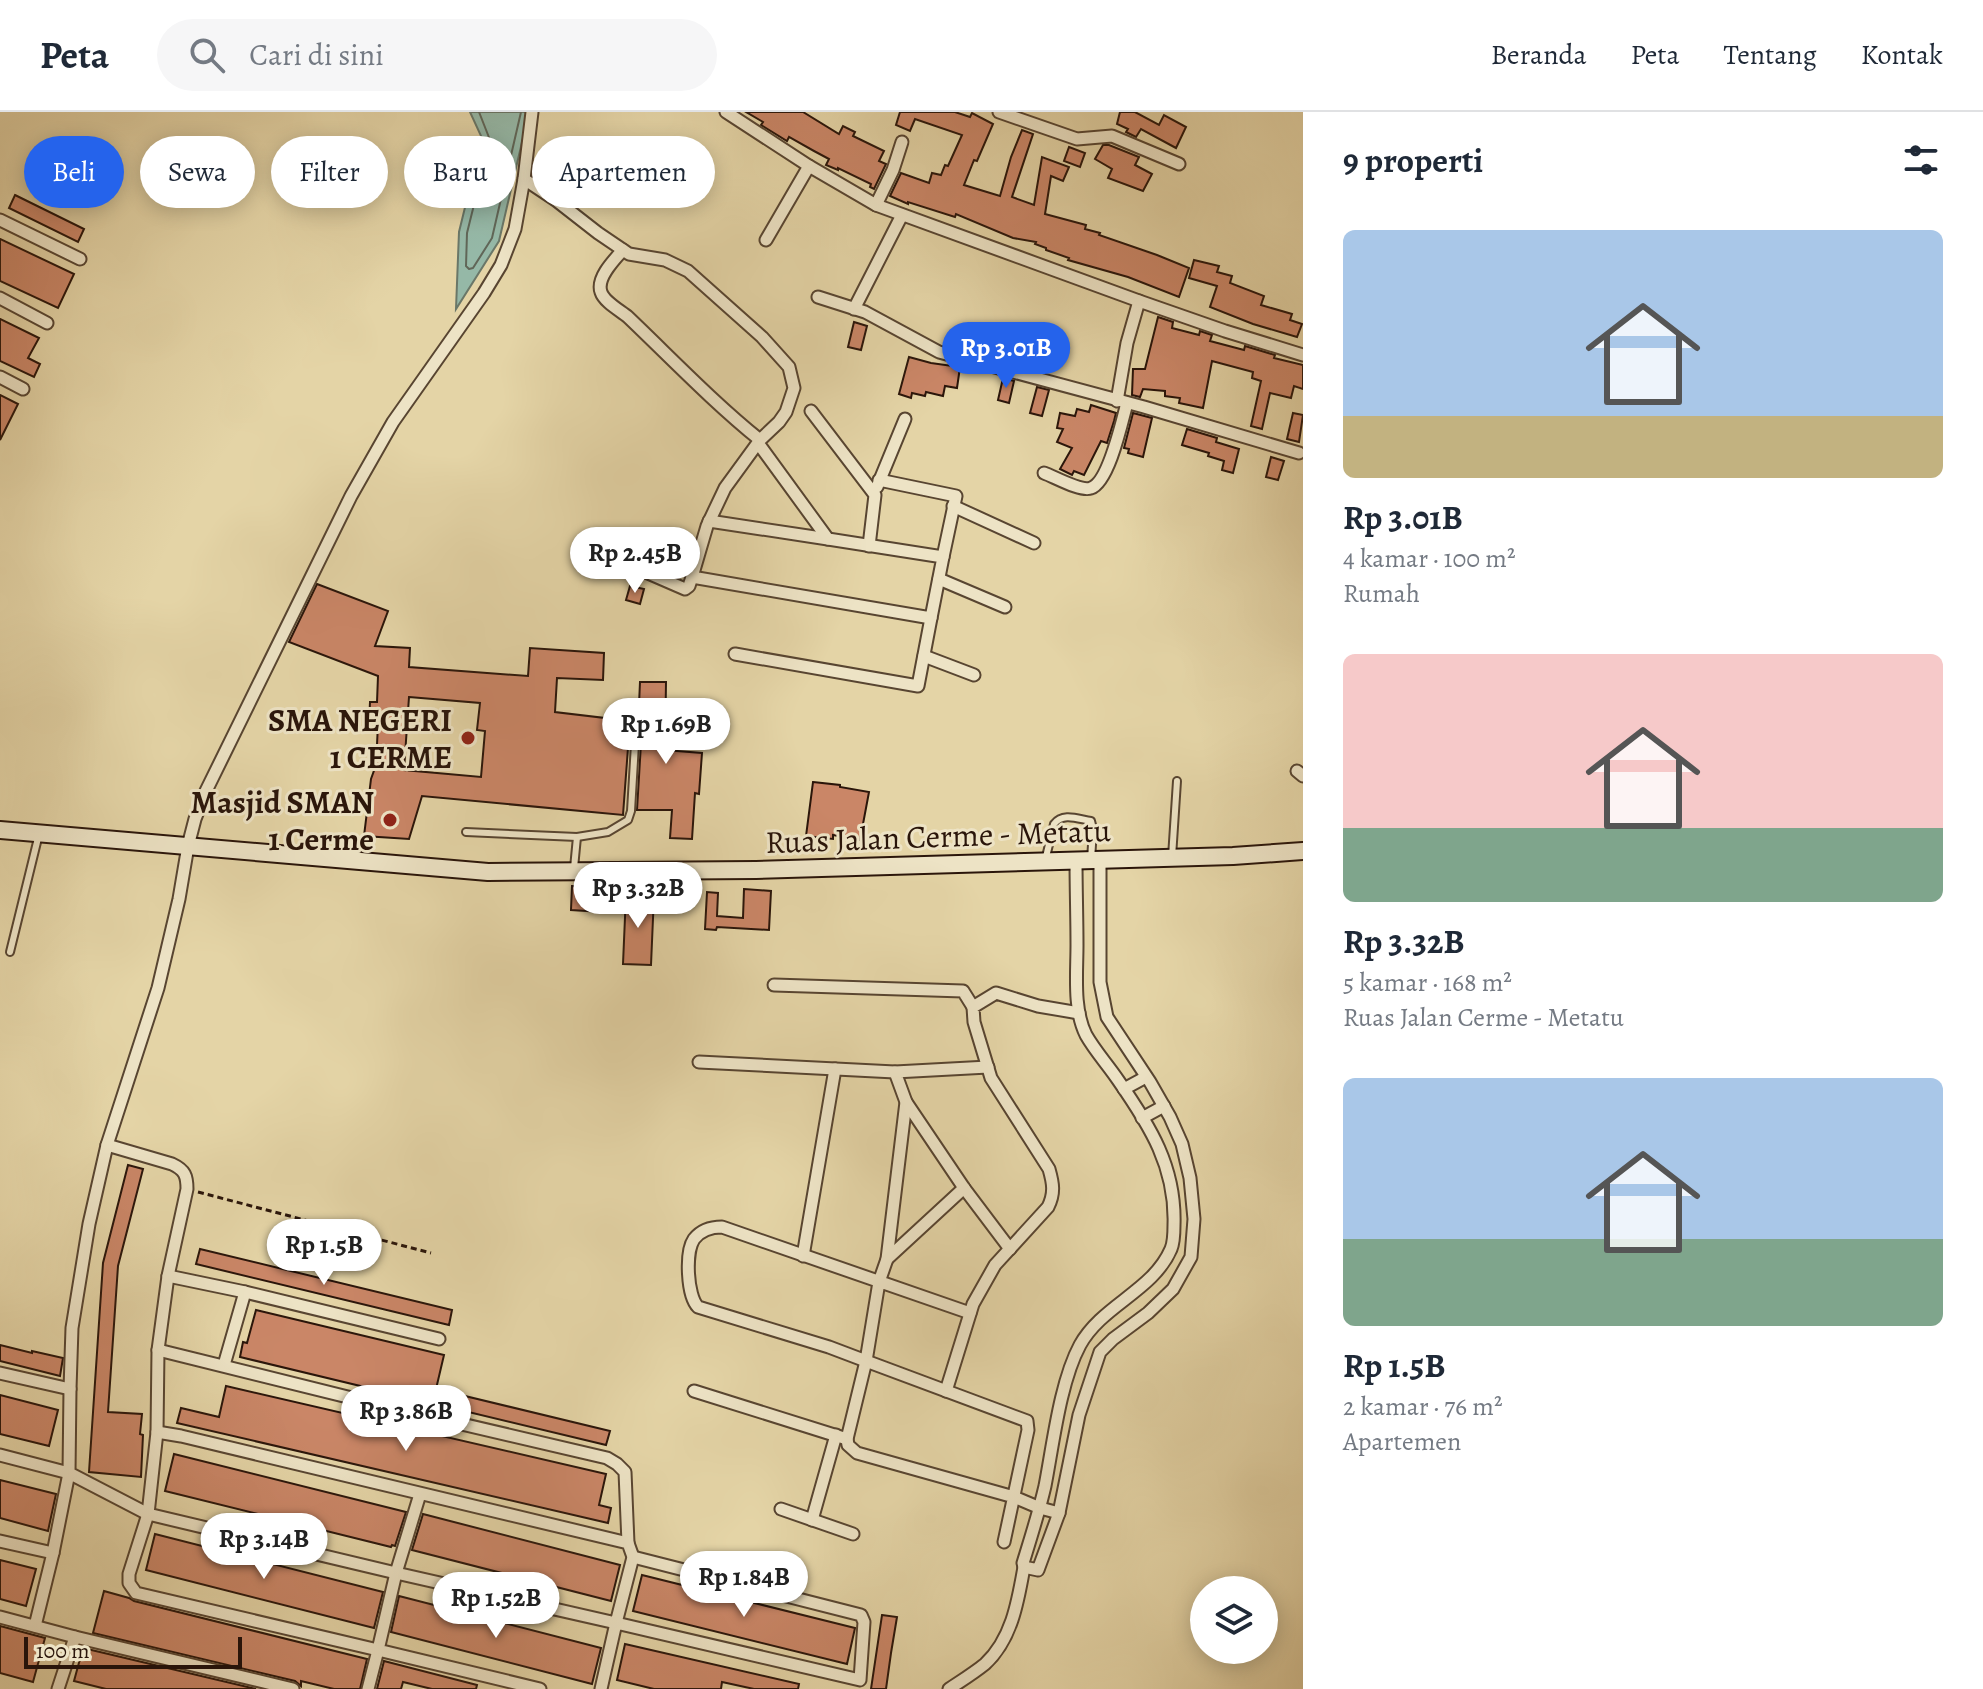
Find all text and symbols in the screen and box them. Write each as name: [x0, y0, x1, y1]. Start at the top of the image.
search box: [157, 19, 717, 91]
text: Peta: [40, 29, 109, 81]
icon: search: [185, 33, 229, 77]
text: Cari di sini: [249, 35, 384, 75]
text: Beranda: [1491, 36, 1587, 74]
text: Peta: [1631, 36, 1680, 74]
text: Tentang: [1724, 36, 1817, 74]
text: Kontak: [1861, 36, 1943, 74]
chip: Beli: [24, 136, 124, 208]
chip: Sewa: [140, 136, 255, 208]
chip: Filter: [271, 136, 388, 208]
chip: Baru: [404, 136, 516, 208]
chip: Apartemen: [532, 136, 715, 208]
text: 9 properti: [1343, 137, 1483, 184]
icon: filters: [1899, 138, 1943, 182]
icon: home: [1571, 282, 1715, 426]
pin: Rp 3.01B: [923, 322, 1089, 390]
text: Rp 3.01B: [960, 330, 1052, 365]
text: Rp 3.01B: [1343, 494, 1463, 541]
pin: Rp 2.45B: [552, 527, 718, 595]
text: Rp 2.45B: [588, 535, 682, 570]
text: 4 kamar · 100 m²: [1343, 541, 1516, 576]
text: Rumah: [1343, 576, 1420, 611]
place label: SMA NEGERI 1 CERME: [268, 698, 452, 779]
pin: Rp 1.69B: [583, 698, 749, 766]
text: Rp 1.69B: [620, 706, 712, 741]
icon: home: [1571, 706, 1715, 850]
marker: SMA NEGERI 1 CERME: [459, 729, 477, 747]
place label: Masjid SMAN 1 Cerme: [191, 780, 374, 861]
street label: Ruas Jalan Cerme - Metatu: [765, 808, 1112, 864]
marker: Masjid SMAN 1 Cerme: [381, 811, 399, 829]
pin: Rp 3.32B: [555, 862, 721, 930]
text: Rp 3.32B: [591, 870, 685, 905]
text: Rp 3.32B: [1343, 918, 1465, 965]
text: 5 kamar · 168 m²: [1343, 965, 1512, 1000]
text: Ruas Jalan Cerme - Metatu: [1343, 1000, 1624, 1035]
icon: home: [1571, 1130, 1715, 1274]
pin: Rp 1.5B: [250, 1219, 398, 1287]
text: Rp 1.5B: [285, 1227, 363, 1262]
text: Rp 1.5B: [1343, 1342, 1446, 1389]
pin: Rp 3.86B: [323, 1385, 489, 1453]
text: 2 kamar · 76 m²: [1343, 1389, 1502, 1424]
text: Rp 3.86B: [359, 1393, 453, 1428]
text: Apartemen: [1343, 1424, 1461, 1459]
pin: Rp 3.14B: [181, 1513, 347, 1581]
text: Rp 3.14B: [219, 1521, 309, 1556]
pin: Rp 1.84B: [661, 1551, 827, 1619]
text: Rp 1.84B: [698, 1559, 790, 1594]
pin: Rp 1.52B: [413, 1572, 579, 1640]
map controls: [1190, 1576, 1278, 1664]
button: layers: [1190, 1576, 1278, 1664]
text: Rp 1.52B: [450, 1580, 542, 1615]
scale bar: [24, 1633, 242, 1669]
text: 100 m: [36, 1636, 90, 1666]

